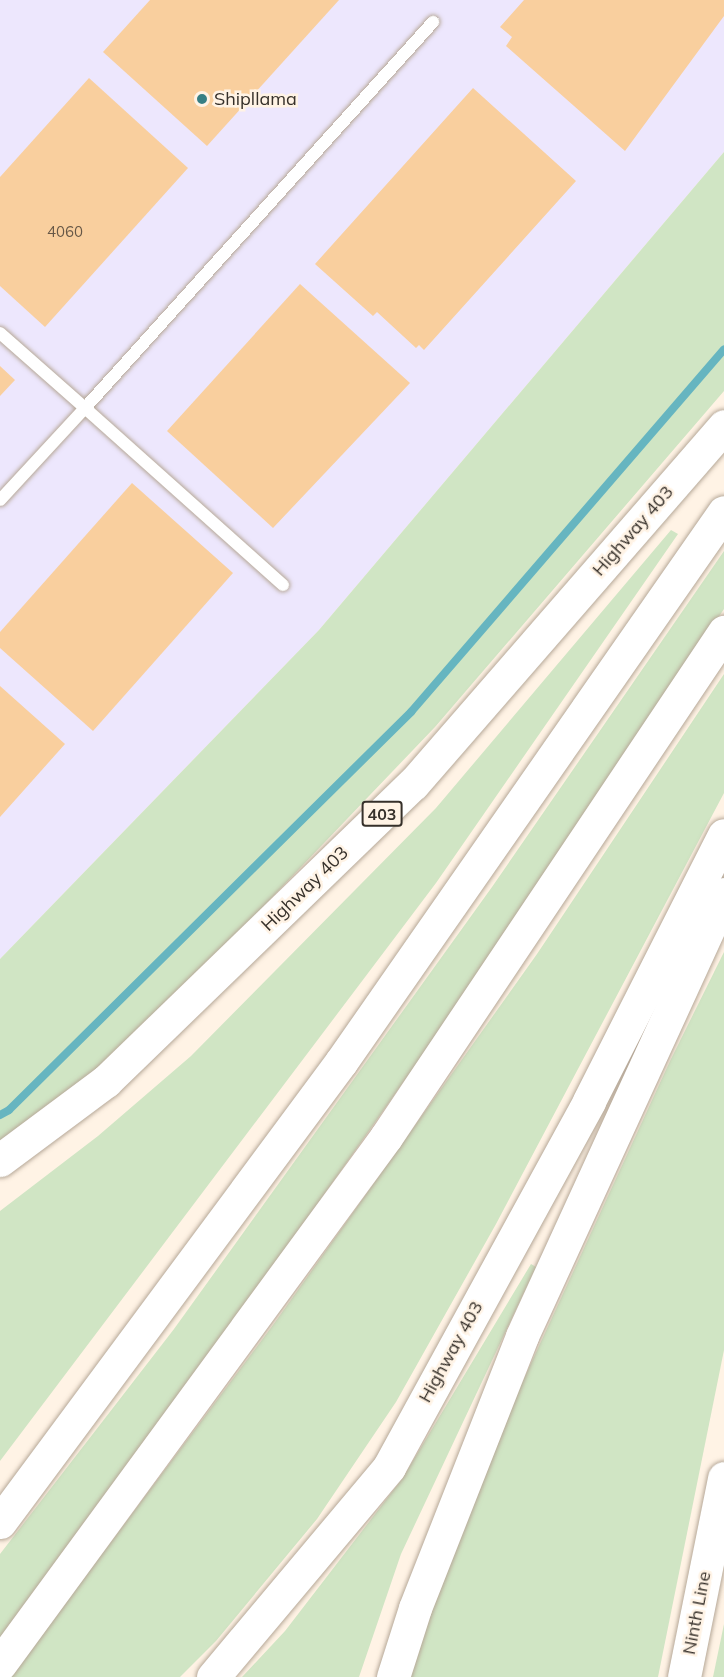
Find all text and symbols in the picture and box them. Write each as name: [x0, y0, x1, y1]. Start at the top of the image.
place label: Shipllama: [214, 88, 297, 110]
marker: Shipllama: [195, 92, 209, 106]
house number: 4060: [47, 223, 83, 241]
street label: Highway 403: [588, 482, 678, 580]
road number: 403: [361, 801, 403, 827]
street label: Highway 403: [257, 842, 353, 936]
street label: Highway 403: [414, 1298, 488, 1406]
street label: Ninth Line: [678, 1570, 716, 1656]

